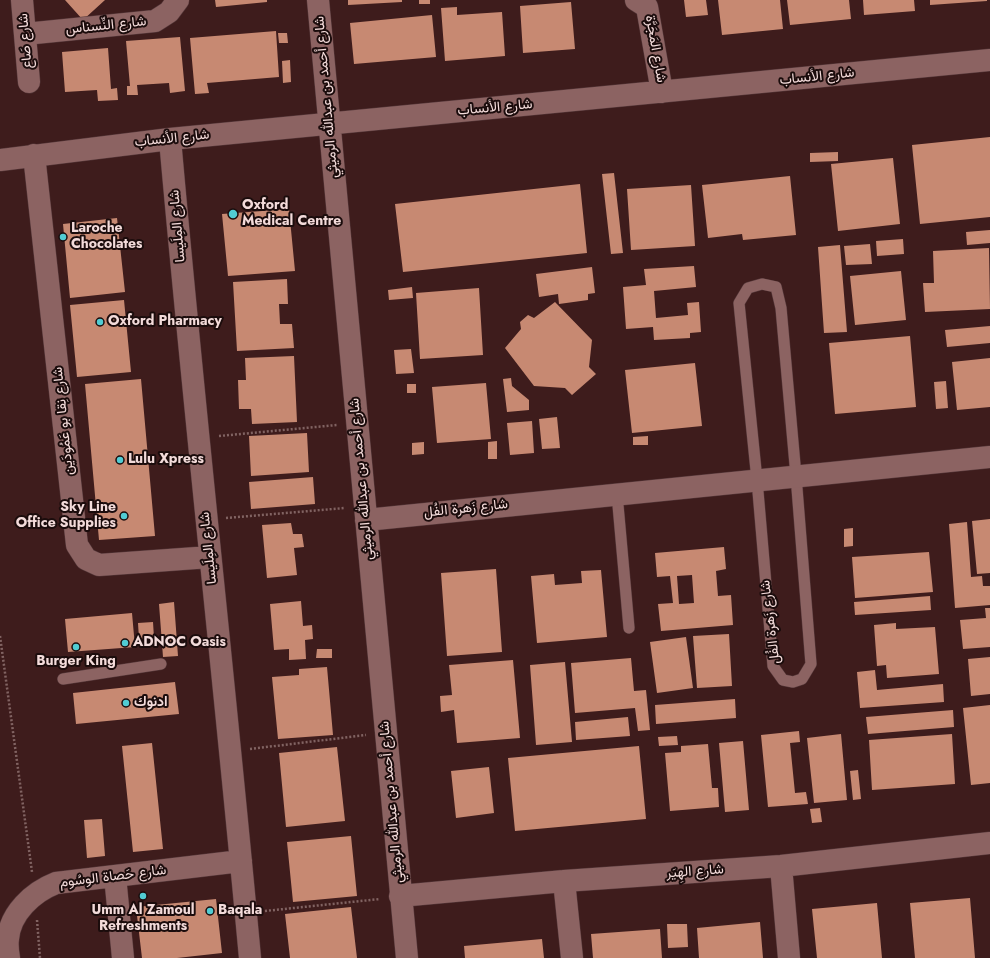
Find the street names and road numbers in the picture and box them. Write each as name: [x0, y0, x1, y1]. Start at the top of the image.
street label: شارع صَاع: [15, 12, 37, 70]
street label: شارع النِّسناس: [65, 13, 147, 39]
street label: شارع المَجَرَّة: [641, 14, 669, 84]
street label: شارع أحمد بن عبدالله الرميثي: [312, 15, 342, 179]
street label: شارع الأنساب: [779, 65, 855, 89]
street label: شارع الأنساب: [457, 96, 533, 120]
street label: شارع الأنساب: [134, 127, 210, 151]
street label: شارع المِلَيسا: [166, 189, 190, 263]
street label: شارع نِقا بو عَمُودَين: [50, 366, 78, 476]
street label: شارع أحمد بن عبدالله الرميثي: [347, 397, 377, 561]
street label: شارع زَهرة الفُل: [423, 496, 509, 522]
street label: شارع المِلَيسا: [197, 511, 221, 585]
street label: شارع زَهرة الفُل: [758, 579, 784, 665]
street label: شارع أحمد بن عبدالله الرميثي: [377, 720, 407, 884]
street label: شارع حَصاة الوسُوم: [59, 862, 167, 892]
street label: شارع الهِيَر: [666, 862, 724, 882]

